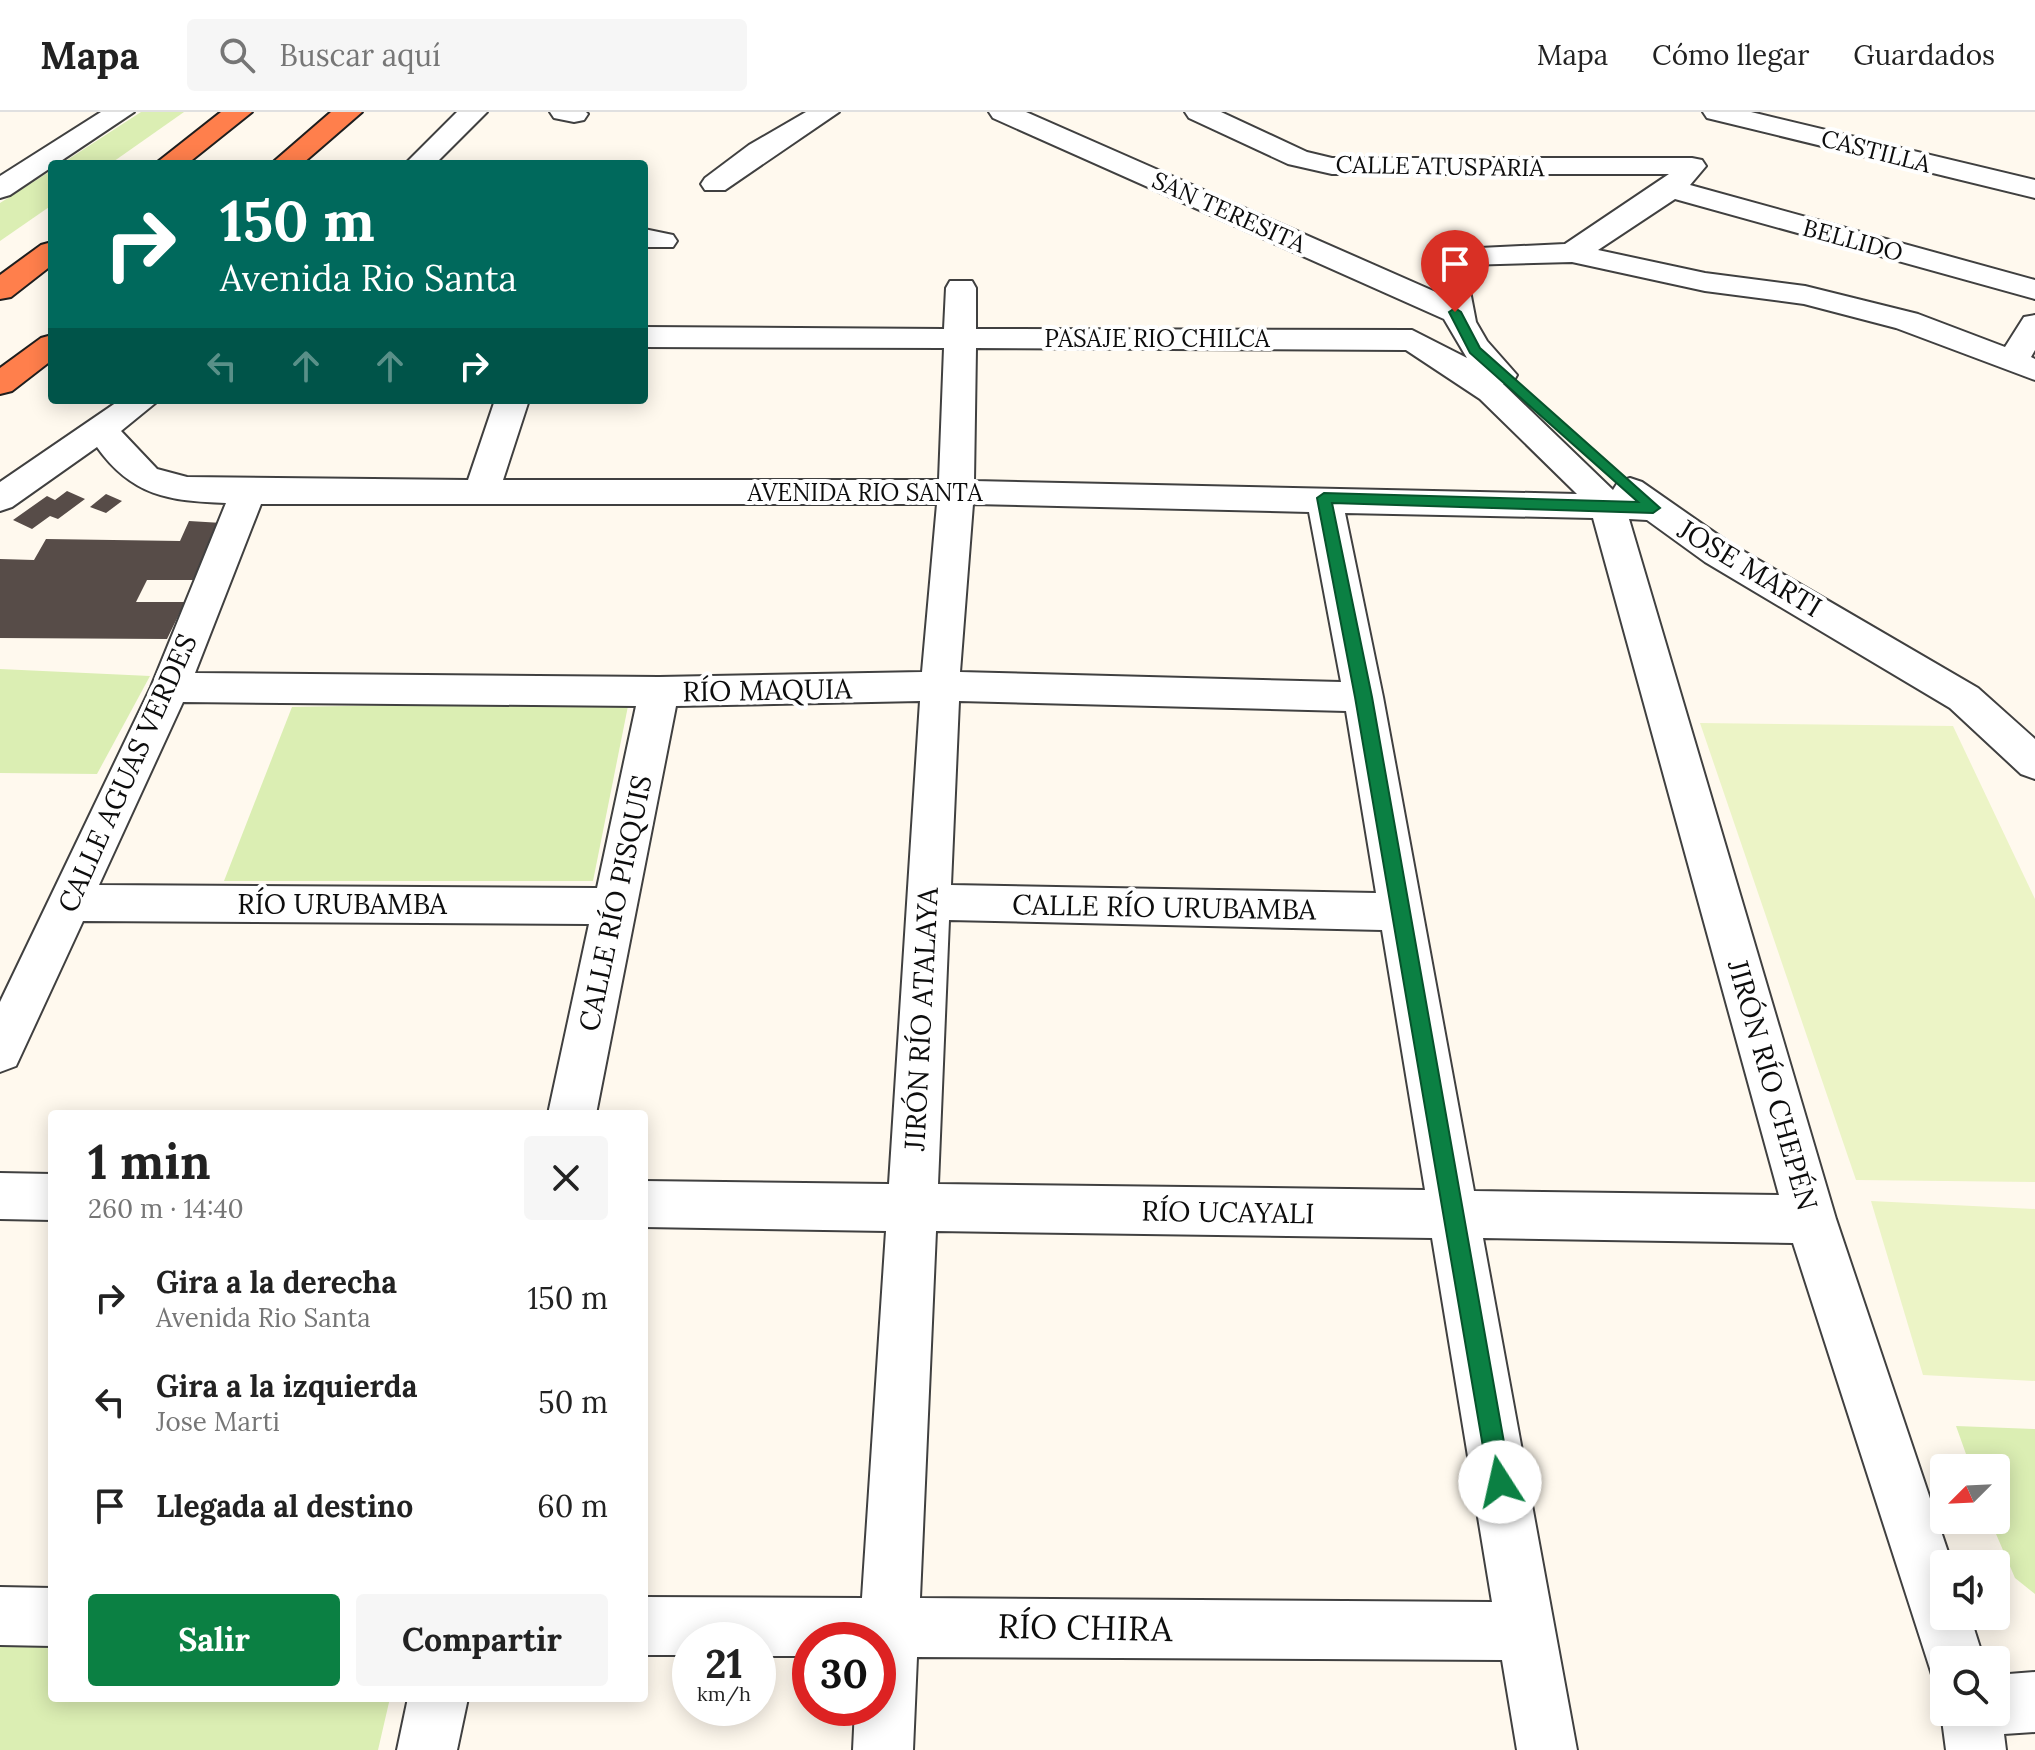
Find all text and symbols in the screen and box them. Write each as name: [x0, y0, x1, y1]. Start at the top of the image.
search box: [187, 19, 747, 91]
text: Mapa: [40, 31, 139, 79]
icon: search: [215, 33, 259, 77]
text: Buscar aquí: [279, 36, 441, 74]
text: Mapa: [1537, 37, 1608, 73]
text: Cómo llegar: [1652, 37, 1809, 73]
text: Guardados: [1853, 37, 1995, 73]
street label: CASTILLA: [1818, 122, 1935, 180]
street label: CALLE ATUSPARIA: [1335, 149, 1546, 183]
street label: SAN TERESITA: [1147, 164, 1312, 260]
text: 150 m: [220, 185, 375, 256]
icon: right: [88, 192, 192, 296]
street label: BELLIDO: [1800, 212, 1906, 268]
pin: [1421, 230, 1489, 312]
icon: arrive: [1433, 242, 1477, 286]
text: Avenida Rio Santa: [220, 255, 517, 301]
street label: PASAJE RIO CHILCA: [1044, 323, 1271, 354]
icon: left: [200, 344, 244, 388]
icon: ahead: [284, 344, 328, 388]
icon: ahead: [368, 344, 412, 388]
icon: right: [452, 344, 496, 388]
street label: AVENIDA RIO SANTA: [747, 477, 983, 508]
street label: JOSE MARTI: [1671, 511, 1828, 625]
street label: CALLE AGUAS VERDES: [49, 628, 205, 918]
street label: RÍO MAQUIA: [682, 671, 853, 709]
street label: CALLE RÍO PISQUIS: [570, 772, 660, 1034]
street label: RÍO URUBAMBA: [237, 886, 447, 922]
street label: JIRÓN RÍO ATALAYA: [896, 886, 946, 1153]
street label: CALLE RÍO URUBAMBA: [1012, 886, 1317, 928]
street label: JIRÓN RÍO CHEPÉN: [1720, 955, 1826, 1214]
text: 1 min: [88, 1131, 211, 1192]
button: close: [524, 1136, 608, 1220]
text: 260 m · 14:40: [88, 1192, 244, 1225]
street label: RÍO UCAYALI: [1141, 1192, 1315, 1232]
text: Gira a la derecha: [156, 1263, 397, 1301]
icon: right: [88, 1276, 132, 1320]
text: 150 m: [527, 1279, 608, 1317]
text: Avenida Rio Santa: [156, 1301, 371, 1334]
text: Gira a la izquierda: [156, 1367, 417, 1405]
icon: left: [88, 1380, 132, 1424]
text: 50 m: [538, 1383, 608, 1421]
text: Jose Marti: [156, 1405, 280, 1438]
position arrow: [1458, 1440, 1542, 1524]
north arrow: [1930, 1454, 2010, 1534]
map controls: [1930, 1454, 2010, 1726]
icon: arrive: [88, 1484, 132, 1528]
text: Llegada al destino: [156, 1487, 413, 1525]
text: 60 m: [537, 1487, 608, 1525]
button: sound: [1930, 1550, 2010, 1630]
button: Salir: [88, 1594, 340, 1686]
button: Compartir: [356, 1594, 608, 1686]
street label: RÍO CHIRA: [997, 1604, 1173, 1650]
speed limit sign: 30: [792, 1622, 896, 1726]
text: 21: [705, 1638, 743, 1689]
button: search: [1930, 1646, 2010, 1726]
text: km/h: [697, 1681, 751, 1706]

